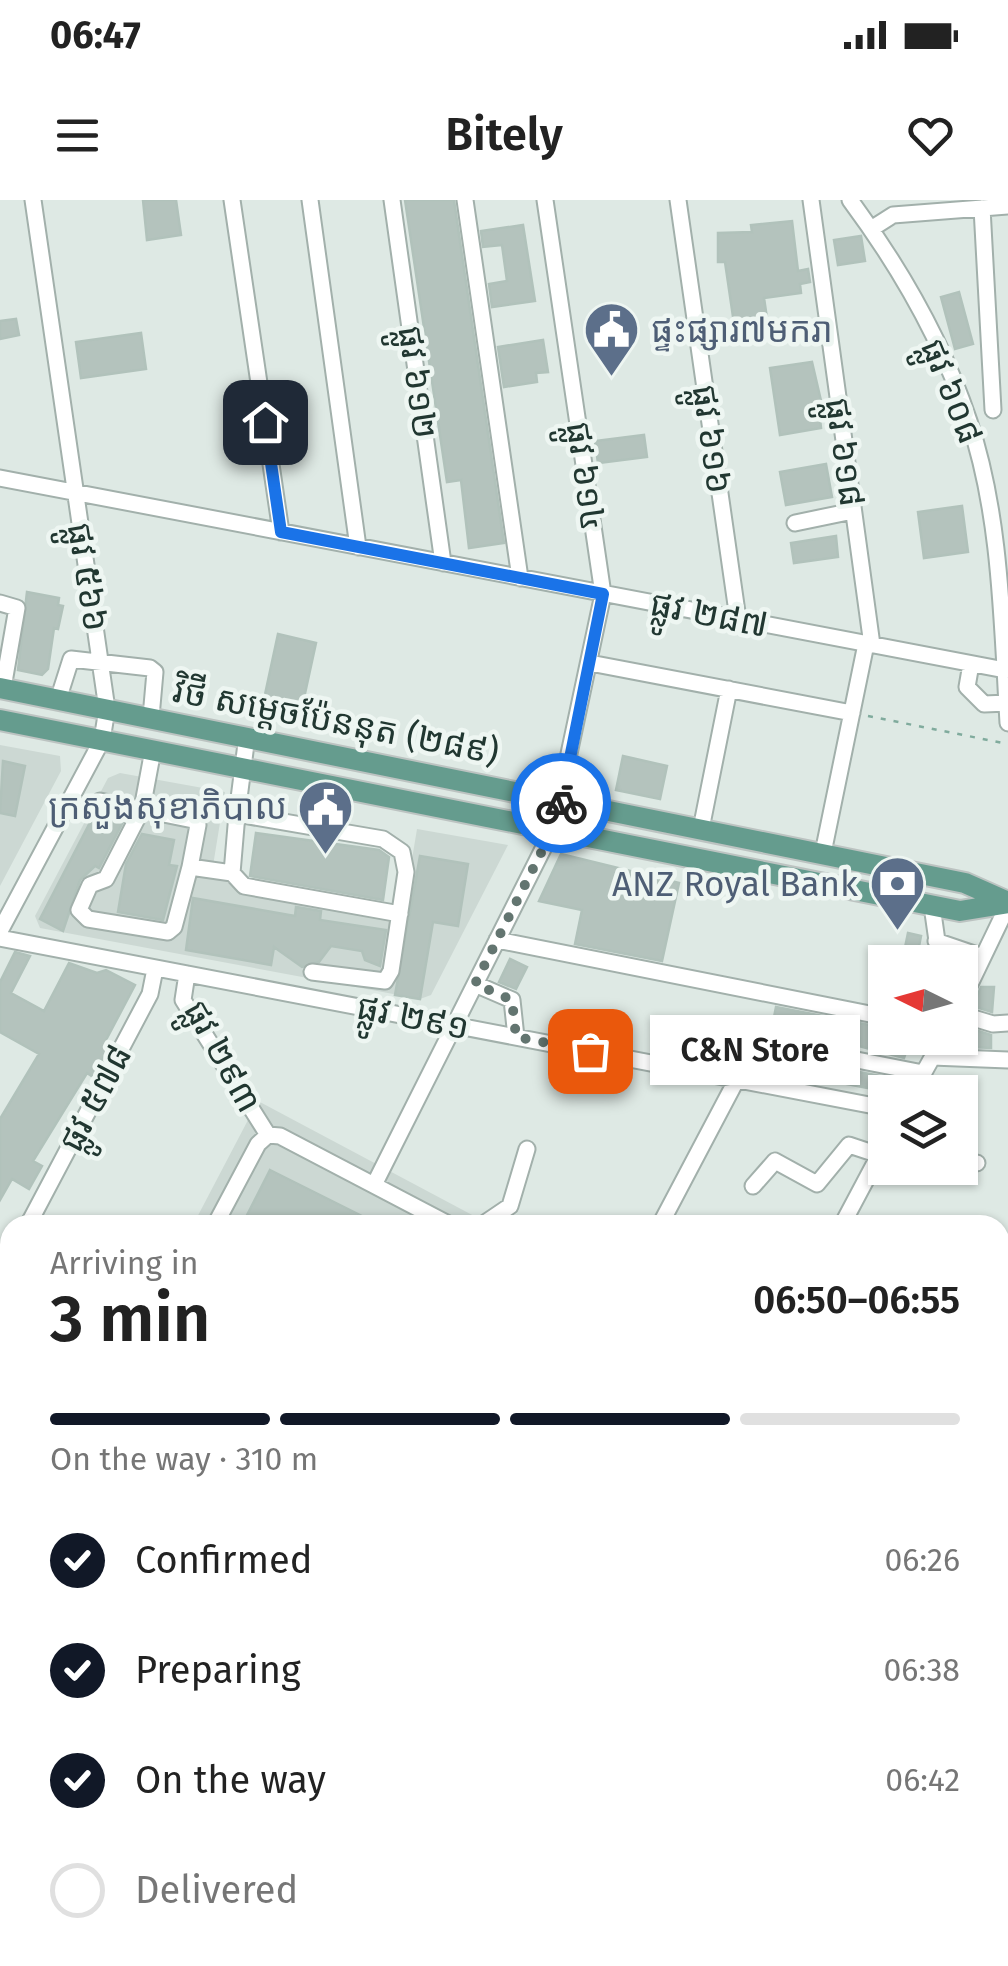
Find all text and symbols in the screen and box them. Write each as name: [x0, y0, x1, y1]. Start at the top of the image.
text: 06:47: [50, 12, 141, 58]
icon: menu: [50, 108, 105, 163]
text: Bitely: [445, 108, 563, 162]
icon: heart: [903, 108, 958, 163]
public building icon: ផ្ទះផ្សារ៧មករា: [582, 300, 642, 379]
place label: ផ្ទះផ្សារ៧មករា: [651, 309, 833, 352]
street label: ផ្លូវ ៦១២: [379, 323, 447, 443]
street label: ផ្លូវ ៦០៨: [902, 332, 992, 454]
pin: [223, 380, 308, 465]
street label: ផ្លូវ ៦១៦: [673, 382, 740, 498]
icon: home: [238, 395, 293, 450]
street label: ផ្លូវ ៦១៨: [806, 395, 873, 511]
street label: ផ្លូវ ៦១៤: [547, 419, 614, 535]
street label: ផ្លូវ ៥៦៦: [48, 520, 117, 636]
street label: ផ្លូវ ២៨៧: [645, 582, 771, 656]
street label: វិថី សម្តេចប៉ែននុត (២៨៩): [169, 668, 503, 774]
courier: [511, 753, 611, 853]
icon: bike: [534, 776, 589, 831]
public building icon: ក្រសួងសុខាភិបាល: [296, 777, 356, 856]
place label: ក្រសួងសុខាភិបាល: [48, 786, 287, 829]
bank icon: ANZ Royal Bank: [867, 854, 927, 933]
place label: ANZ Royal Bank: [612, 863, 858, 905]
north arrow: [868, 945, 978, 1055]
map controls: [868, 945, 978, 1185]
street label: ផ្លូវ ២៩១: [351, 986, 473, 1059]
street label: ផ្លូវ ២៩៣: [166, 993, 271, 1124]
pin: [548, 1009, 633, 1094]
callout: C&N Store: [650, 1016, 860, 1086]
icon: bag: [563, 1024, 618, 1079]
text: C&N Store: [681, 1031, 829, 1069]
street label: ផ្លូវ ៥៧៨: [50, 1038, 150, 1163]
button: layers: [868, 1075, 978, 1185]
text: Arriving in: [50, 1244, 198, 1282]
text: 06:50–06:55: [753, 1277, 960, 1323]
text: 3 min: [50, 1280, 210, 1358]
text: On the way · 310 m: [50, 1440, 318, 1478]
icon: check: [50, 1533, 105, 1588]
text: Confirmed: [135, 1537, 313, 1583]
text: 06:26: [885, 1541, 960, 1579]
icon: check: [50, 1643, 105, 1698]
text: Preparing: [135, 1647, 301, 1693]
text: 06:38: [884, 1651, 960, 1689]
icon: check: [50, 1753, 105, 1808]
text: On the way: [135, 1757, 326, 1803]
text: 06:42: [885, 1761, 960, 1799]
text: Delivered: [135, 1867, 298, 1913]

